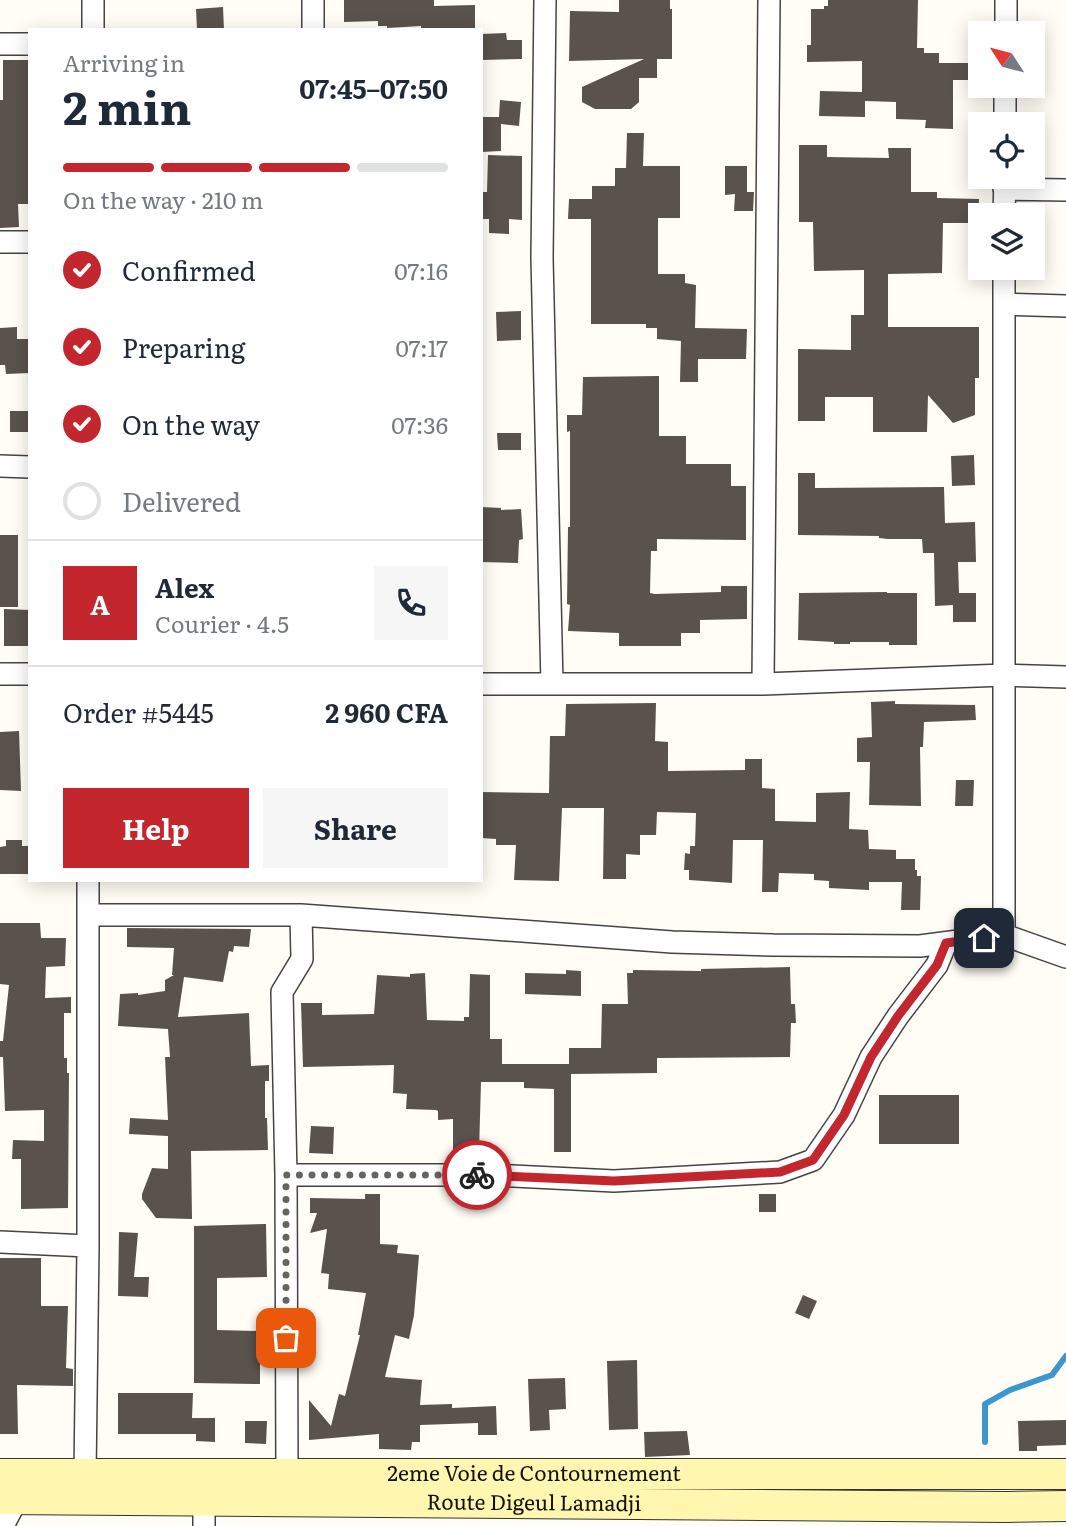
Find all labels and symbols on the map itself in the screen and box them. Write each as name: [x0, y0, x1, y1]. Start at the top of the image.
north arrow: [968, 21, 1045, 98]
pin: [954, 908, 1014, 968]
courier: [442, 1140, 512, 1210]
pin: [256, 1308, 316, 1368]
street label: 2eme Voie de Contournement: [387, 1456, 681, 1487]
street label: Route Digeul Lamadji: [427, 1484, 641, 1517]

